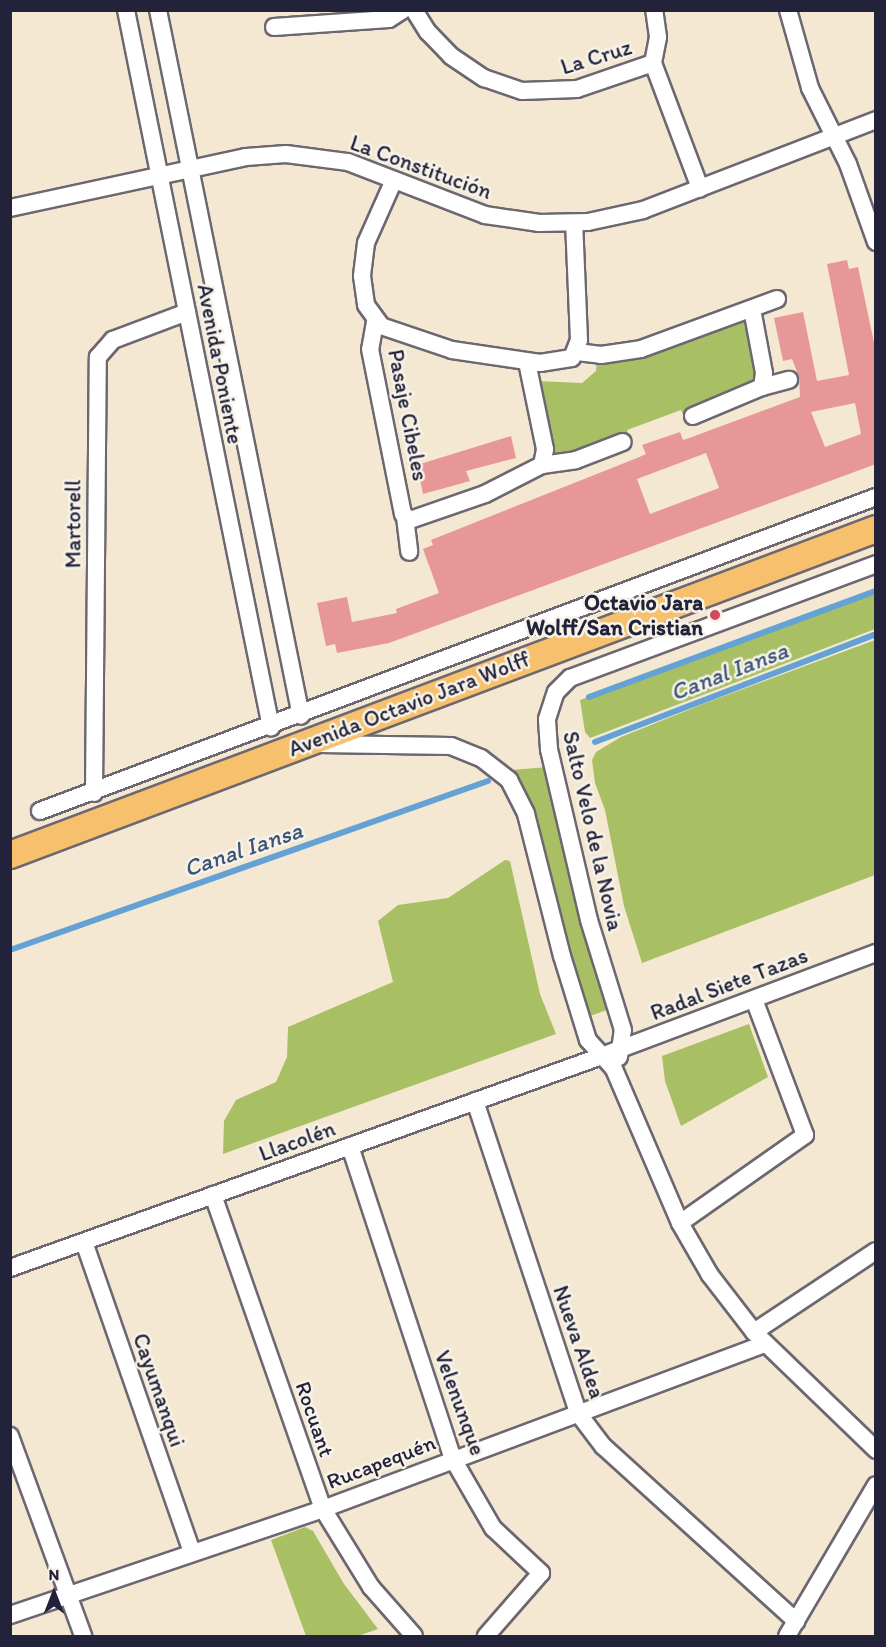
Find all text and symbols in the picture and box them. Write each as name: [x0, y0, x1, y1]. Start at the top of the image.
street label: La Cruz: [558, 34, 634, 80]
street label: La Constitución: [347, 129, 495, 205]
street label: Avenida Poniente: [192, 282, 248, 446]
street label: Pasaje Cibeles: [382, 347, 434, 483]
street label: Martorell: [60, 480, 86, 568]
place label: Octavio Jara Wolff/San Cristian: [525, 589, 703, 640]
marker: Octavio Jara Wolff/San Cristian: [708, 608, 722, 622]
water label: Canal Iansa: [666, 636, 792, 706]
street label: Avenida Octavio Jara Wolff: [285, 646, 533, 762]
street label: Salto Velo de la Novia: [557, 729, 629, 933]
water label: Canal Iansa: [180, 815, 306, 883]
street label: Radal Siete Tazas: [648, 942, 810, 1026]
street label: Llacolén: [255, 1115, 339, 1167]
street label: Nueva Aldea: [547, 1282, 611, 1402]
street label: Cayumanqui: [127, 1330, 191, 1450]
street label: Velenunque: [429, 1347, 491, 1459]
street label: Rocuant: [290, 1378, 340, 1460]
street label: Rucapequén: [323, 1429, 439, 1495]
north arrow: [24, 1563, 84, 1623]
text: N: [49, 1565, 59, 1584]

